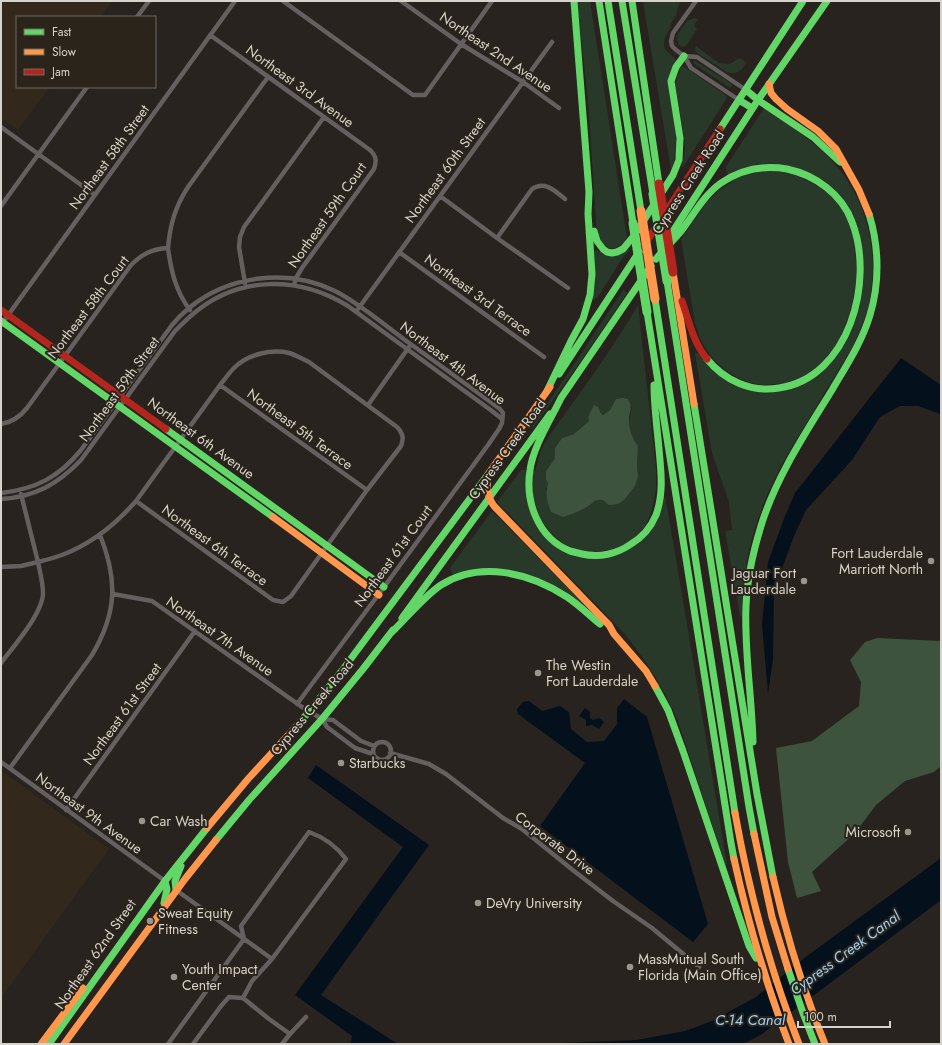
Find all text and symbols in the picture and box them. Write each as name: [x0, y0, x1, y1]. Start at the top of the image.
street label: Northeast 2nd Avenue: [436, 7, 556, 97]
legend: [16, 16, 156, 88]
text: Fast: [52, 23, 71, 41]
street label: Northeast 3rd Avenue: [242, 40, 358, 132]
text: Slow: [52, 43, 77, 61]
text: Jam: [50, 63, 70, 81]
street label: Northeast 58th Street: [64, 100, 154, 213]
street label: Northeast 60th Street: [400, 113, 490, 227]
street label: Cypress Creek Road: [647, 126, 729, 238]
street label: Northeast 59th Court: [283, 158, 371, 272]
street label: Northeast 3rd Terrace: [420, 249, 536, 341]
street label: Northeast 58th Court: [43, 251, 134, 363]
street label: Northeast 4th Avenue: [396, 317, 510, 409]
street label: Northeast 59th Street: [74, 332, 164, 446]
street label: Northeast 5th Terrace: [243, 384, 357, 474]
street label: Northeast 6th Avenue: [143, 392, 259, 484]
street label: Cypress Creek Road: [464, 395, 550, 503]
street label: Northeast 6th Terrace: [158, 500, 272, 590]
street label: Northeast 61st Court: [349, 500, 437, 611]
place label: Fort Lauderdale Marriott North: [831, 543, 923, 579]
marker: Fort Lauderdale Marriott North: [926, 556, 936, 566]
place label: Jaguar Fort Lauderdale: [730, 563, 797, 599]
marker: Jaguar Fort Lauderdale: [799, 576, 809, 586]
street label: Northeast 7th Avenue: [162, 591, 278, 681]
street label: Cypress Creek Road: [266, 655, 358, 759]
place label: The Westin Fort Lauderdale: [546, 655, 638, 691]
street label: Northeast 61st Street: [78, 658, 166, 769]
marker: The Westin Fort Lauderdale: [533, 668, 543, 678]
place label: Starbucks: [349, 753, 406, 773]
marker: Starbucks: [336, 758, 346, 768]
street label: Northeast 9th Avenue: [31, 767, 147, 859]
street label: Corporate Drive: [511, 806, 599, 880]
place label: Car Wash: [150, 811, 208, 831]
marker: Car Wash: [137, 816, 147, 826]
place label: Microsoft: [845, 822, 901, 842]
marker: Microsoft: [903, 827, 913, 837]
place label: DeVry University: [486, 893, 583, 913]
street label: Northeast 62nd Street: [49, 894, 141, 1013]
marker: DeVry University: [473, 898, 483, 908]
place label: Sweat Equity Fitness: [158, 903, 234, 939]
water label: Cypress Creek Canal: [785, 905, 905, 1001]
marker: Sweat Equity Fitness: [145, 916, 155, 926]
place label: MassMutual South Florida (Main Office): [638, 949, 762, 985]
place label: Youth Impact Center: [182, 959, 258, 995]
marker: MassMutual South Florida (Main Office): [625, 962, 635, 972]
marker: Youth Impact Center: [169, 972, 179, 982]
scale bar: [798, 1003, 890, 1029]
text: 100 m: [804, 1008, 837, 1026]
water label: C-14 Canal: [715, 1009, 786, 1031]

